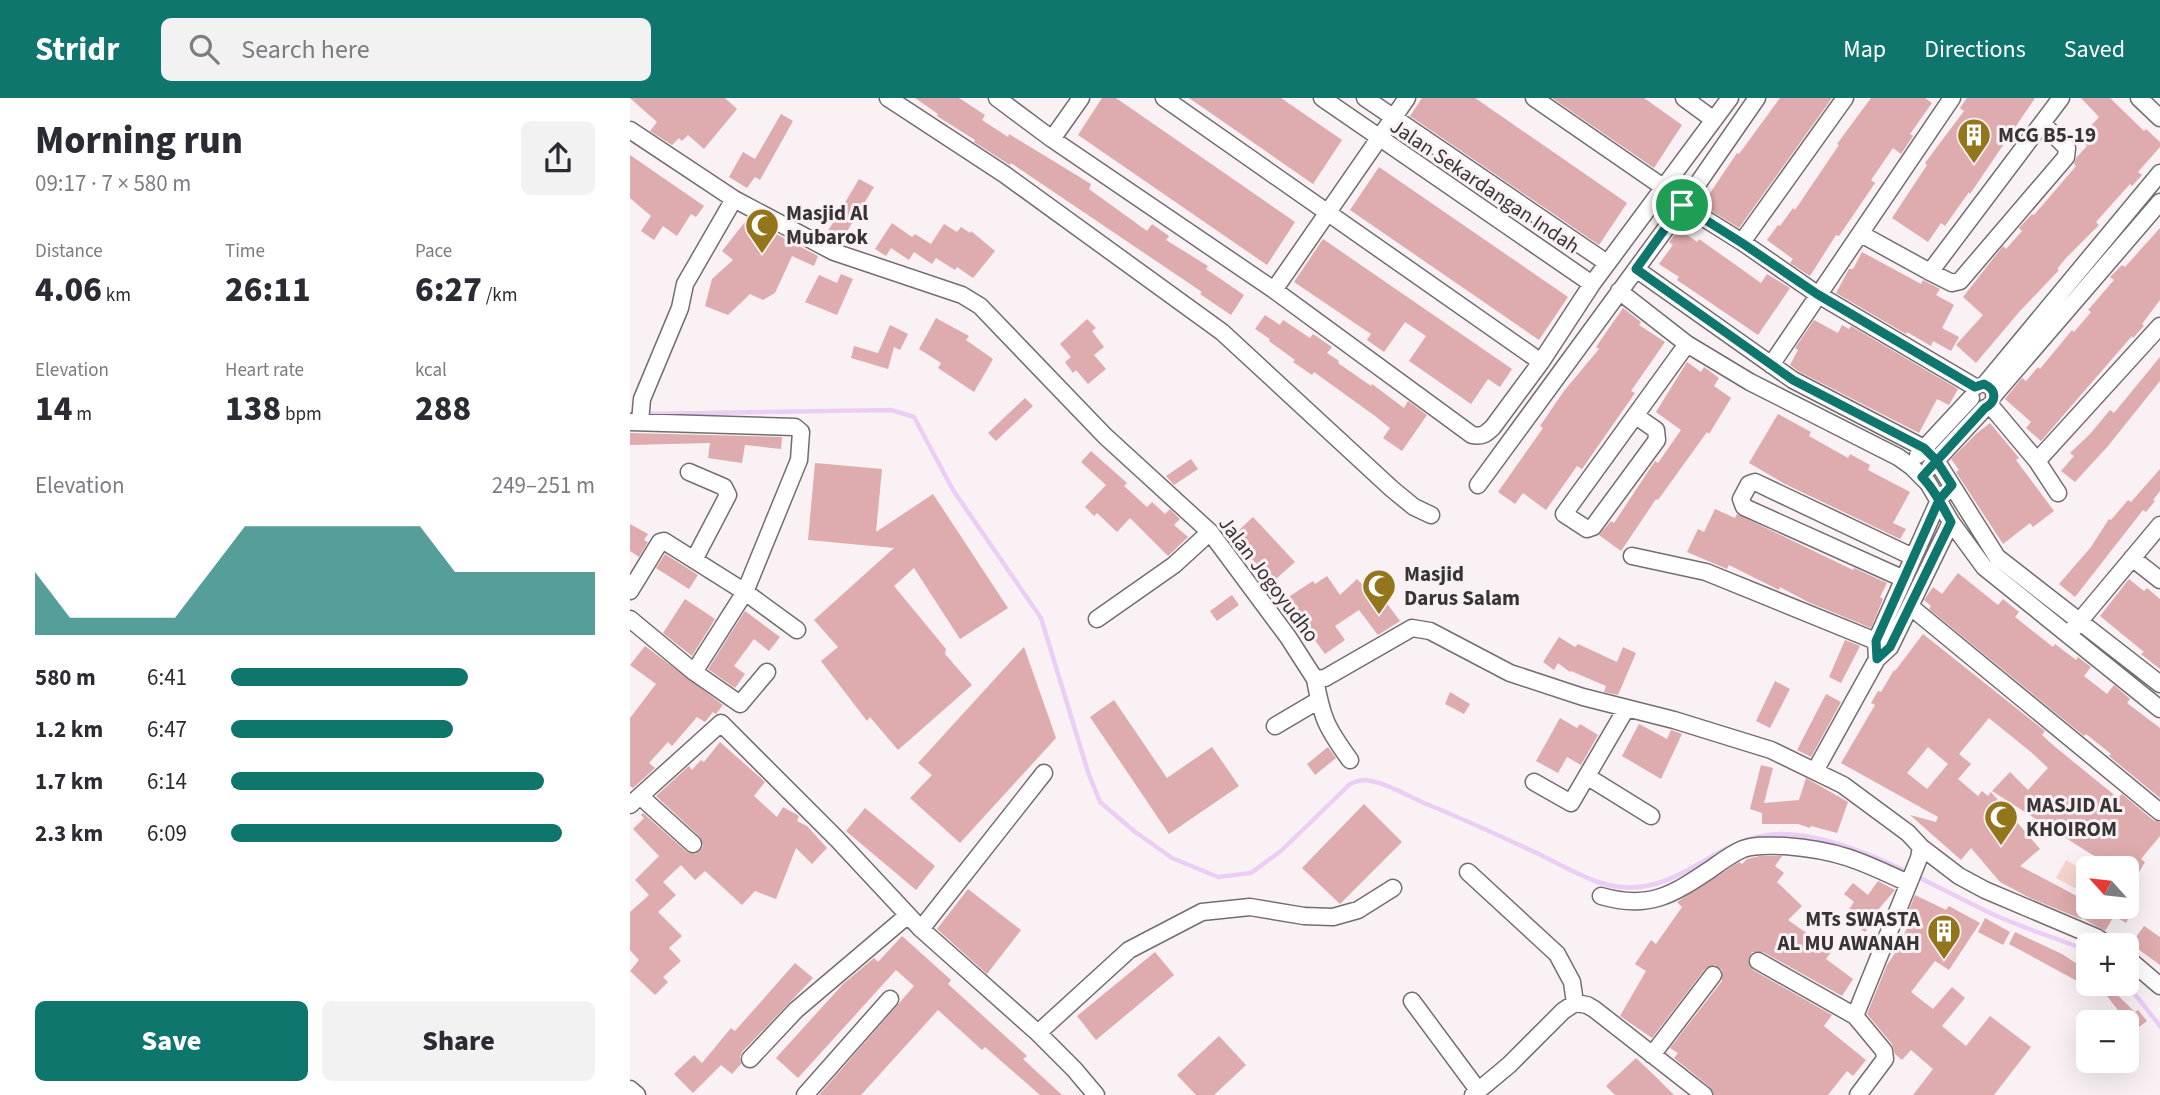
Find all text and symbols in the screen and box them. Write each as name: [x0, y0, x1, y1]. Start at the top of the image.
search box: [161, 18, 651, 81]
text: Stridr: [35, 26, 119, 73]
icon: search: [185, 30, 223, 68]
text: Search here: [241, 31, 370, 68]
text: Map: [1843, 32, 1886, 67]
text: Directions: [1924, 32, 2026, 67]
text: Saved: [2064, 32, 2125, 67]
street label: Jalan Sekardangan Indah: [1384, 111, 1586, 261]
text: Morning run: [35, 114, 243, 168]
building icon: MCG B5-19: [1955, 116, 1993, 165]
place label: MCG B5-19: [1998, 120, 2096, 150]
button: share: [521, 121, 595, 195]
text: 09:17 · 7 × 580 m: [35, 167, 191, 200]
pin: [1652, 175, 1712, 235]
icon: arrive: [1663, 186, 1701, 224]
place label: Masjid Al Mubarok: [786, 198, 869, 252]
mosque icon: Masjid Al Mubarok: [743, 206, 781, 255]
text: Distance: [35, 238, 103, 265]
text: Time: [225, 238, 265, 265]
text: Pace: [415, 238, 452, 265]
text: 4.06: [35, 265, 102, 315]
text: 26:11: [225, 265, 311, 315]
text: 6:27: [415, 265, 482, 315]
text: km: [102, 282, 131, 309]
text: /km: [482, 282, 518, 309]
text: Elevation: [35, 357, 109, 384]
text: Heart rate: [225, 357, 304, 384]
text: kcal: [415, 357, 447, 384]
text: 14: [35, 384, 72, 434]
text: 138: [225, 384, 281, 434]
text: 288: [415, 384, 471, 434]
text: m: [72, 401, 92, 428]
text: bpm: [281, 401, 322, 428]
text: Elevation: [35, 469, 125, 502]
text: 249–251 m: [492, 469, 595, 502]
street label: Jalan Jogoyudho: [1212, 510, 1326, 648]
place label: Masjid Darus Salam: [1404, 559, 1520, 613]
mosque icon: Masjid Darus Salam: [1360, 567, 1398, 616]
text: 580 m: [35, 661, 96, 694]
text: 6:41: [147, 661, 187, 694]
text: 1.2 km: [35, 713, 103, 746]
text: 6:47: [147, 713, 187, 746]
text: 1.7 km: [35, 765, 103, 798]
text: 6:14: [147, 765, 187, 798]
place label: MASJID AL KHOIROM: [2026, 790, 2123, 844]
mosque icon: MASJID AL KHOIROM: [1982, 798, 2020, 847]
text: 2.3 km: [35, 817, 103, 850]
text: 6:09: [147, 817, 187, 850]
north arrow: [2076, 856, 2138, 919]
map controls: [2076, 856, 2139, 1073]
place label: MTs SWASTA AL MU AWANAH: [1776, 904, 1921, 958]
building icon: MTs SWASTA AL MU AWANAH: [1925, 912, 1963, 961]
button: +: [2076, 933, 2139, 996]
button: Save: [35, 1001, 308, 1081]
button: Share: [322, 1001, 595, 1081]
button: −: [2076, 1010, 2139, 1073]

